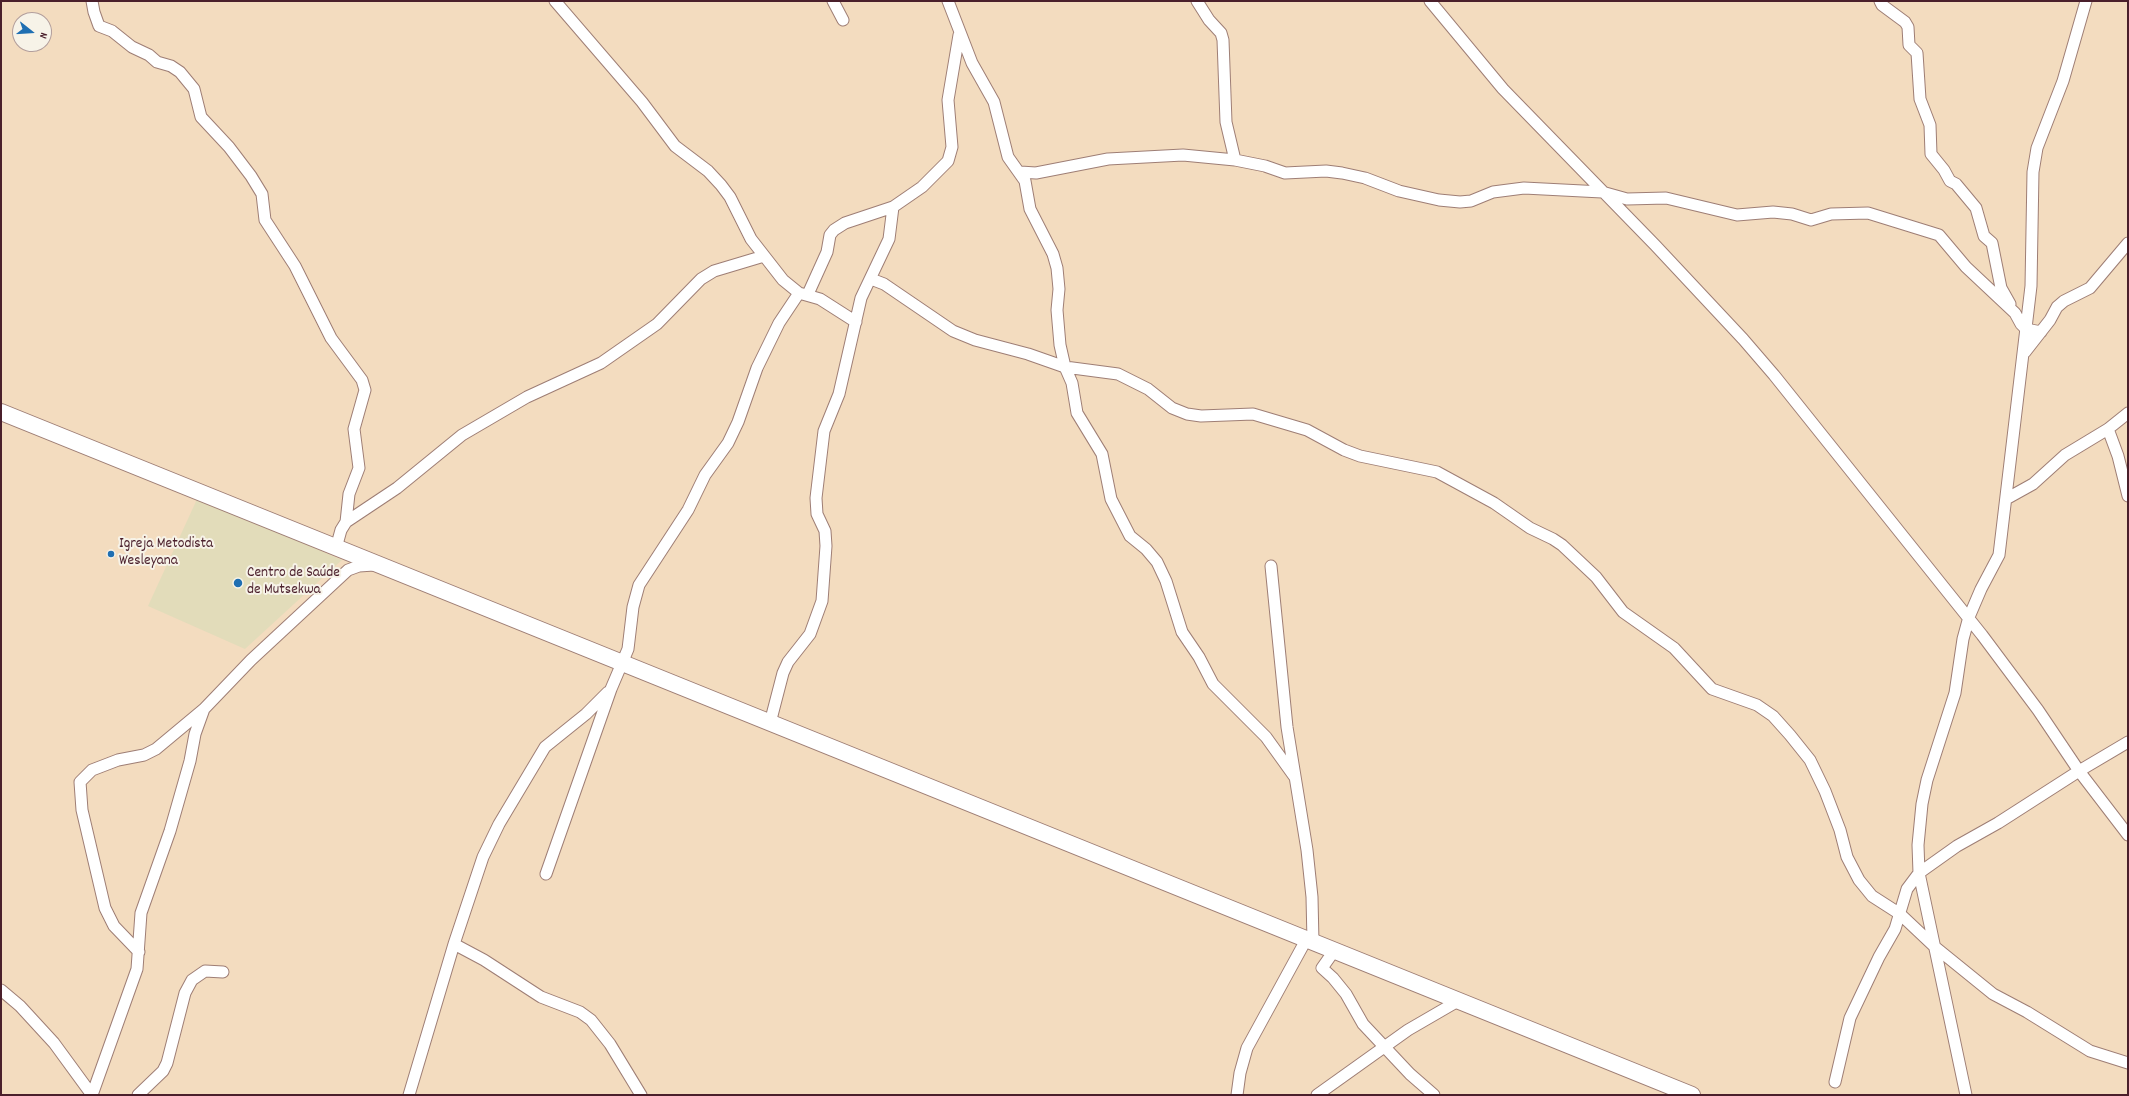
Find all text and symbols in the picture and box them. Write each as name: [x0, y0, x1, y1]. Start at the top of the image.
north arrow: [12, 12, 52, 52]
text: N: [34, 30, 51, 40]
place label: Igreja Metodista Wesleyana: [119, 536, 213, 571]
marker: Igreja Metodista Wesleyana: [106, 549, 116, 559]
place label: Centro de Saúde de Mutsekwa: [247, 565, 340, 600]
marker: Centro de Saúde de Mutsekwa: [232, 577, 244, 589]

